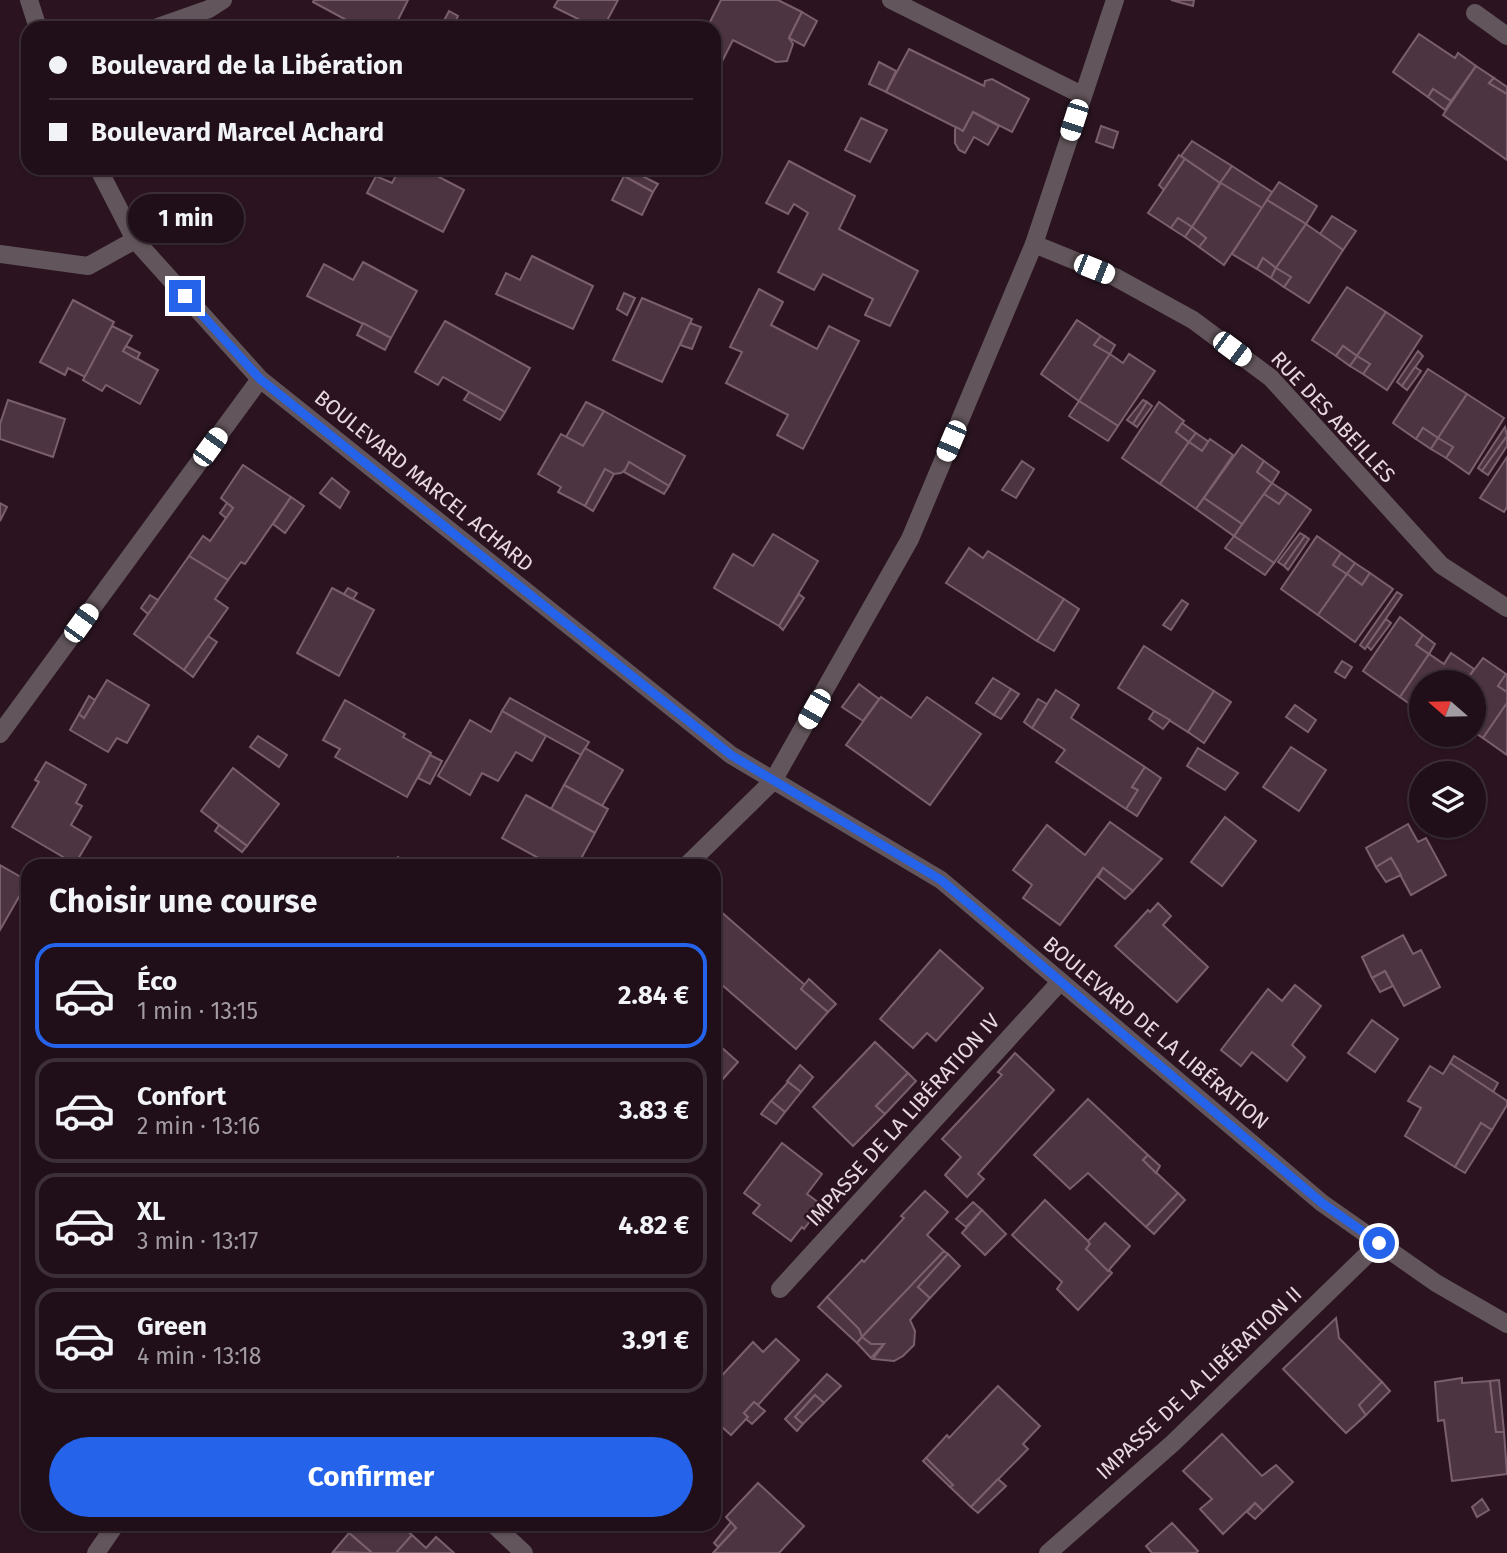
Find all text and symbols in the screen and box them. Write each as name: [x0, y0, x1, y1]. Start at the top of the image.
text: Boulevard de la Libération: [91, 50, 403, 81]
car: [1058, 97, 1091, 143]
text: Boulevard Marcel Achard: [91, 117, 384, 148]
callout: 1 min: [127, 194, 243, 244]
text: 1 min: [158, 204, 214, 232]
car: [1071, 251, 1118, 287]
route end: [169, 280, 201, 312]
car: [1209, 328, 1256, 370]
street label: RUE DES ABEILLES: [1265, 346, 1401, 488]
street label: BOULEVARD MARCEL ACHARD: [309, 385, 539, 577]
car: [934, 418, 969, 464]
car: [190, 424, 231, 470]
car: [61, 600, 102, 646]
north arrow: [1409, 670, 1486, 747]
map controls: [1409, 670, 1486, 838]
car: [795, 686, 834, 732]
button: layers: [1409, 761, 1486, 838]
text: Choisir une course: [49, 882, 317, 920]
street label: BOULEVARD DE LA LIBÉRATION: [1038, 931, 1274, 1135]
icon: car: [53, 964, 116, 1027]
text: Éco: [137, 966, 177, 997]
text: 2.84 €: [618, 980, 689, 1011]
text: 1 min · 13:15: [137, 997, 258, 1025]
street label: IMPASSE DE LA LIBÉRATION IV: [801, 1008, 1006, 1232]
icon: car: [53, 1079, 116, 1142]
text: Confort: [137, 1081, 226, 1112]
text: 3.83 €: [619, 1095, 689, 1126]
text: 2 min · 13:16: [137, 1112, 260, 1140]
icon: car: [53, 1194, 116, 1257]
text: XL: [137, 1196, 165, 1227]
text: 4.82 €: [618, 1210, 689, 1241]
text: 3 min · 13:17: [137, 1227, 258, 1255]
route start: [1363, 1227, 1395, 1259]
street label: IMPASSE DE LA LIBÉRATION II: [1091, 1281, 1307, 1485]
icon: car: [53, 1309, 116, 1372]
text: Green: [137, 1311, 207, 1342]
text: 3.91 €: [622, 1325, 689, 1356]
text: 4 min · 13:18: [137, 1342, 261, 1370]
button: Confirmer: [49, 1437, 693, 1517]

